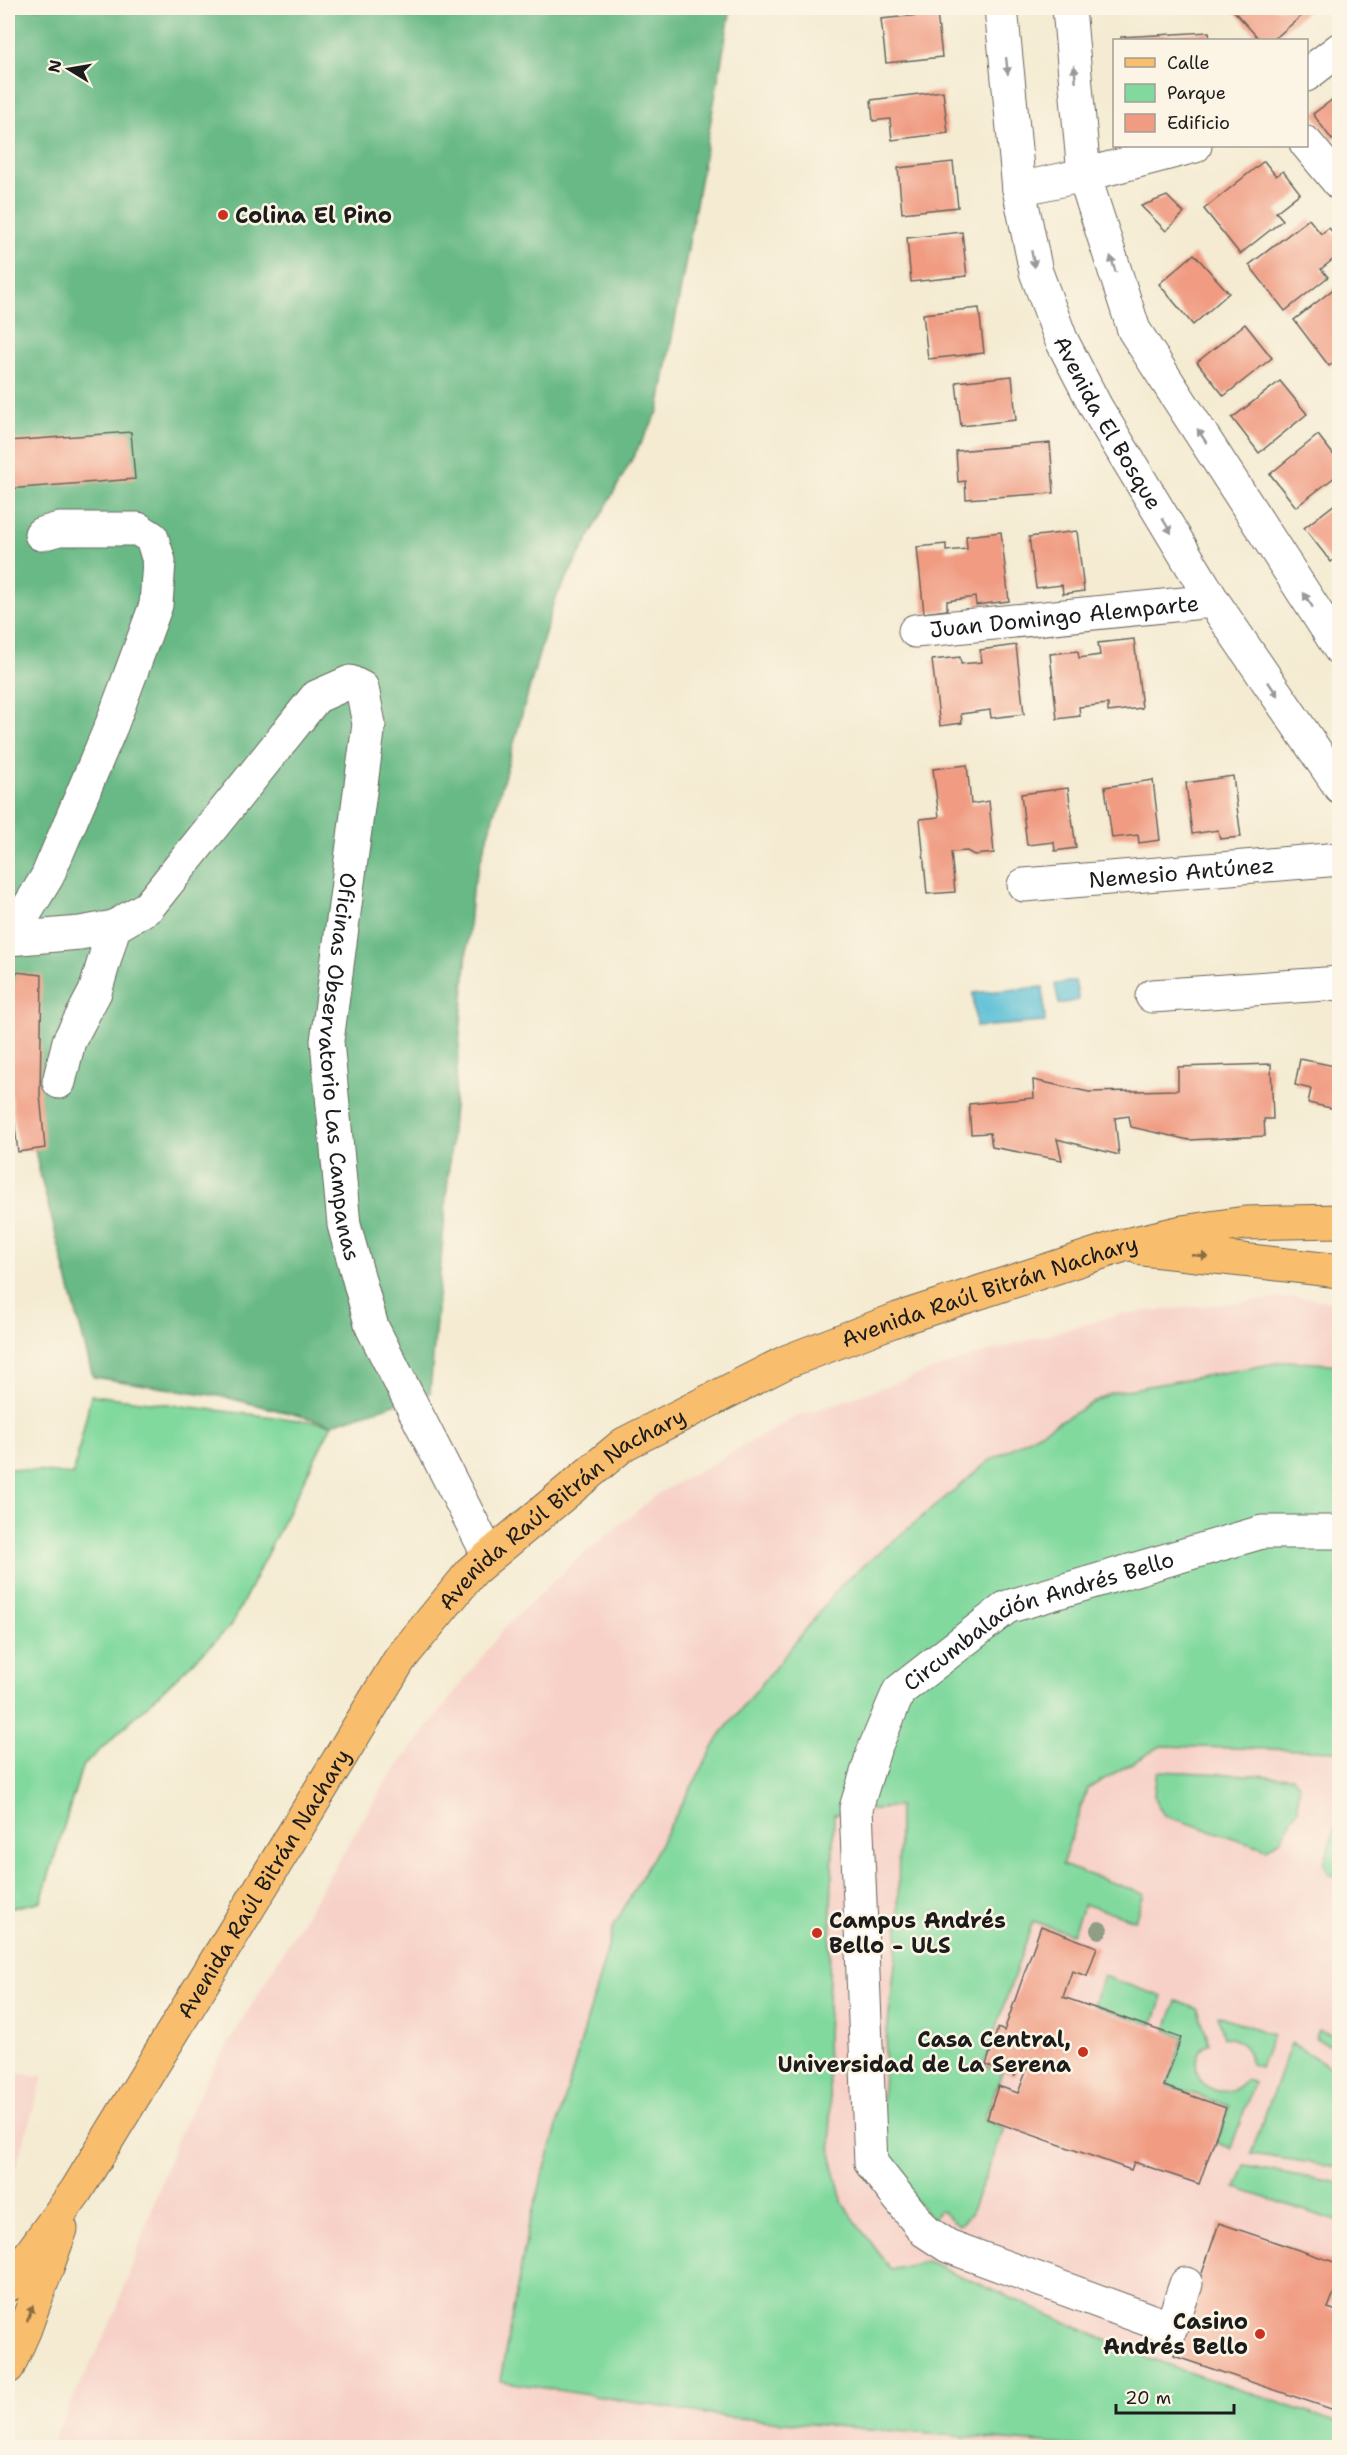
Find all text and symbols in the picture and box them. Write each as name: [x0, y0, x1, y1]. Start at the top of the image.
north arrow: [39, 39, 99, 99]
legend: [1113, 39, 1308, 147]
text: Calle: [1167, 51, 1210, 75]
one-way arrow: [1002, 56, 1012, 75]
text: N: [43, 58, 66, 74]
one-way arrow: [1070, 65, 1080, 84]
text: Parque: [1167, 81, 1226, 105]
text: Edificio: [1167, 111, 1230, 135]
place label: Colina El Pino: [235, 201, 392, 230]
marker: Colina El Pino: [216, 208, 230, 222]
one-way arrow: [1029, 249, 1038, 268]
one-way arrow: [1107, 255, 1117, 273]
street label: Avenida El Bosque: [1047, 331, 1169, 515]
one-way arrow: [1197, 428, 1208, 444]
one-way arrow: [1162, 518, 1173, 534]
street label: Juan Domingo Alemparte: [928, 588, 1200, 644]
one-way arrow: [1302, 591, 1313, 608]
one-way arrow: [1267, 681, 1279, 697]
street label: Nemesio Antúnez: [1087, 850, 1276, 894]
street label: Oficinas Observatorio Las Campanas: [312, 871, 368, 1264]
street label: Avenida Raúl Bitrán Nachary: [837, 1228, 1140, 1354]
one-way arrow: [1190, 1251, 1209, 1260]
street label: Avenida Raúl Bitrán Nachary: [432, 1401, 690, 1616]
street label: Circumbalación Andrés Bello: [897, 1544, 1177, 1697]
street label: Avenida Raúl Bitrán Nachary: [170, 1743, 357, 2024]
place label: Campus Andrés Bello - ULS: [829, 1906, 1006, 1960]
marker: Campus Andrés Bello - ULS: [810, 1926, 824, 1940]
place label: Casa Central, Universidad de La Serena: [778, 2025, 1071, 2079]
marker: Casa Central, Universidad de La Serena: [1076, 2045, 1090, 2059]
one-way arrow: [26, 2304, 36, 2322]
place label: Casino Andrés Bello: [1103, 2307, 1248, 2361]
marker: Casino Andrés Bello: [1253, 2327, 1267, 2341]
scale bar: [1116, 2377, 1234, 2415]
text: 20 m: [1125, 2386, 1171, 2410]

